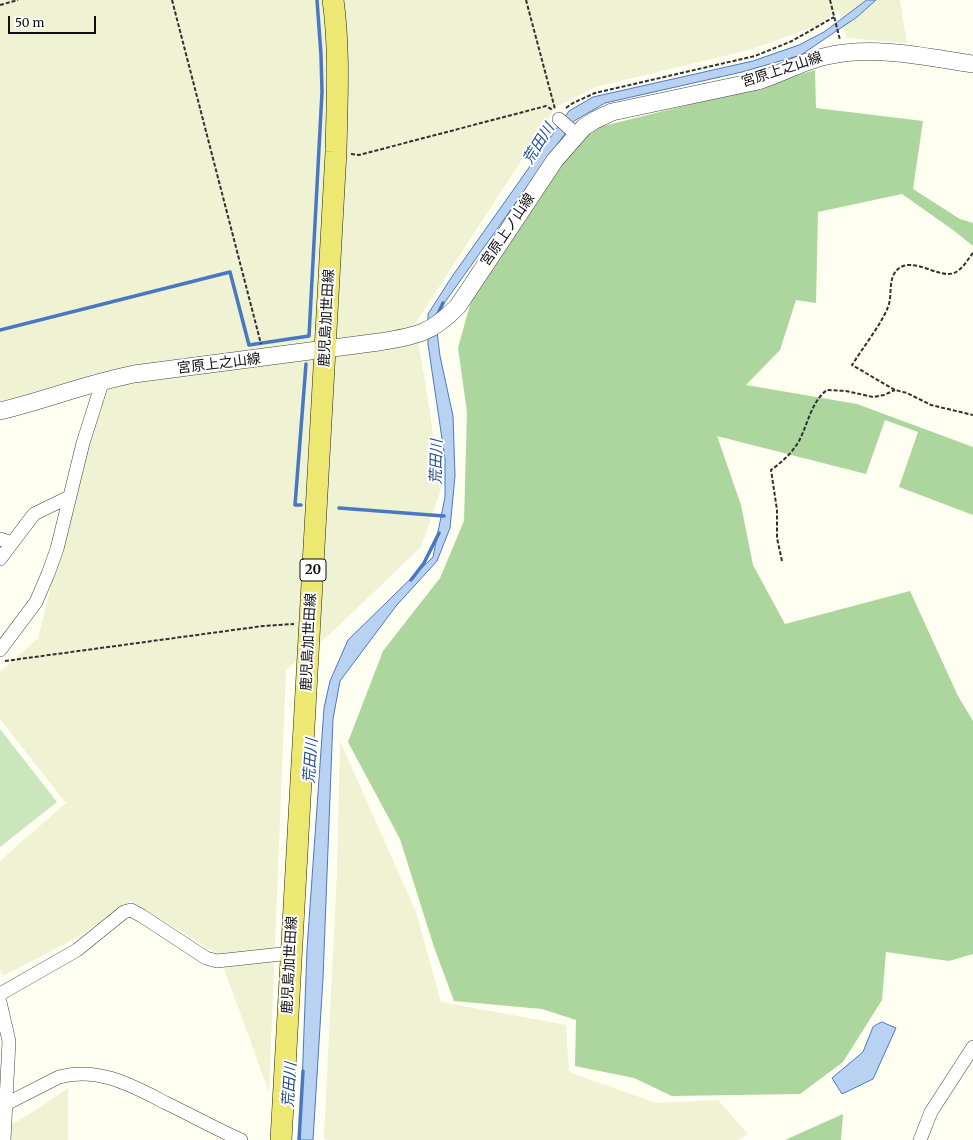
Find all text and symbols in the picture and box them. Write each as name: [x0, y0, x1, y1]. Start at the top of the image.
scale bar: [10, 8, 98, 34]
text: 50 m: [15, 15, 44, 30]
street label: 宮原上之山線: [739, 49, 825, 91]
water label: 荒田川: [519, 120, 559, 168]
street label: 宮原上ノ山線: [478, 190, 538, 270]
street label: 鹿児島加世田線: [316, 269, 338, 367]
street label: 宮原上之山線: [176, 351, 262, 377]
water label: 荒田川: [428, 439, 446, 485]
road number: 20: [300, 559, 326, 581]
street label: 鹿児島加世田線: [298, 593, 320, 691]
water label: 荒田川: [300, 738, 322, 784]
street label: 鹿児島加世田線: [279, 916, 301, 1014]
water label: 荒田川: [279, 1062, 301, 1108]

